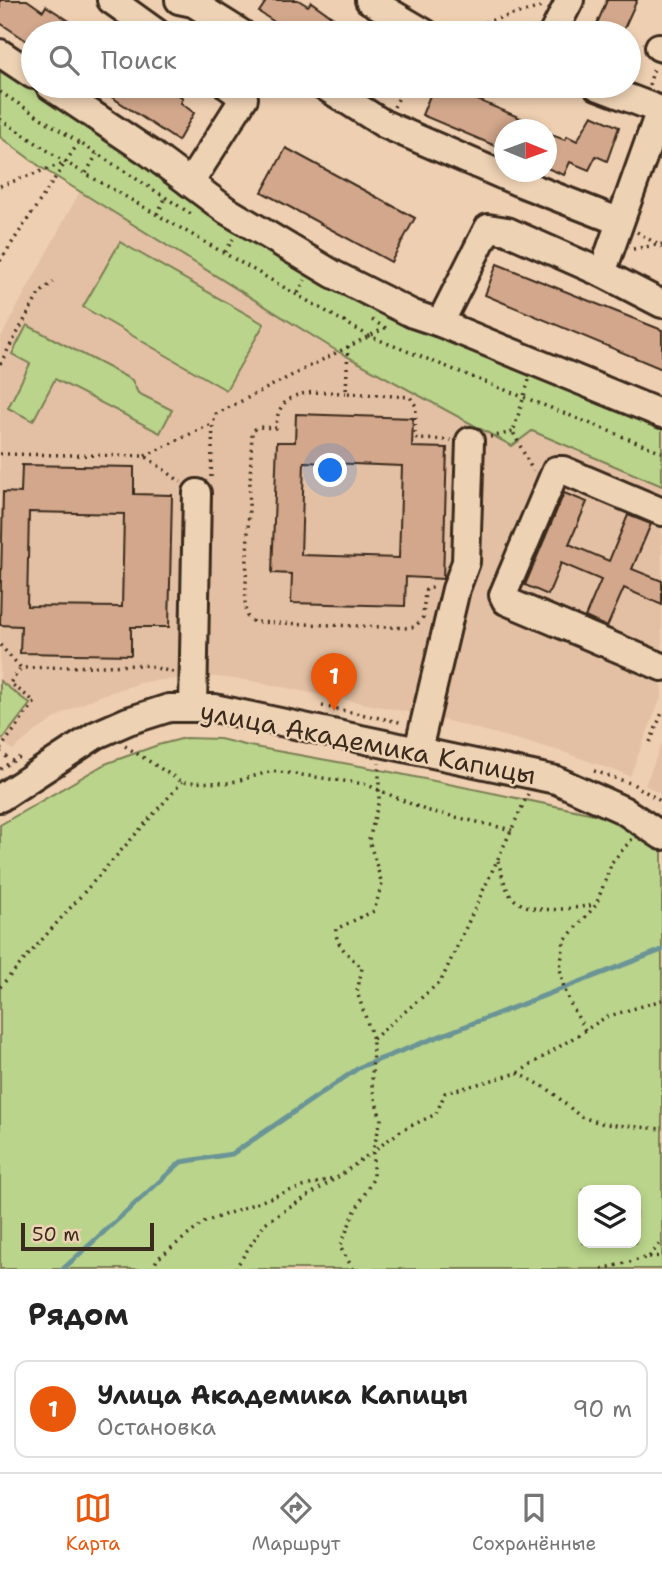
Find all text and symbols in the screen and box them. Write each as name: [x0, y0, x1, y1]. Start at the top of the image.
search box: [21, 21, 641, 98]
icon: search: [45, 41, 83, 79]
text: Поиск: [101, 42, 177, 77]
north arrow: [494, 119, 557, 182]
your location: [313, 453, 347, 487]
pin: 1: [311, 653, 357, 711]
street label: улица Академика Капицы: [197, 693, 539, 792]
map controls: [578, 1185, 641, 1248]
button: layers: [578, 1185, 641, 1248]
scale bar: [21, 1220, 154, 1252]
text: 50 m: [32, 1222, 80, 1247]
text: Рядом: [28, 1294, 128, 1335]
text: Улица Академика Капицы: [97, 1377, 468, 1412]
text: 1: [48, 1394, 58, 1424]
text: 90 m: [572, 1394, 632, 1424]
text: Остановка: [97, 1412, 216, 1442]
tab: Карта: [66, 1489, 120, 1556]
tab: Маршрут: [252, 1489, 340, 1556]
tab: Сохранённые: [472, 1489, 596, 1556]

